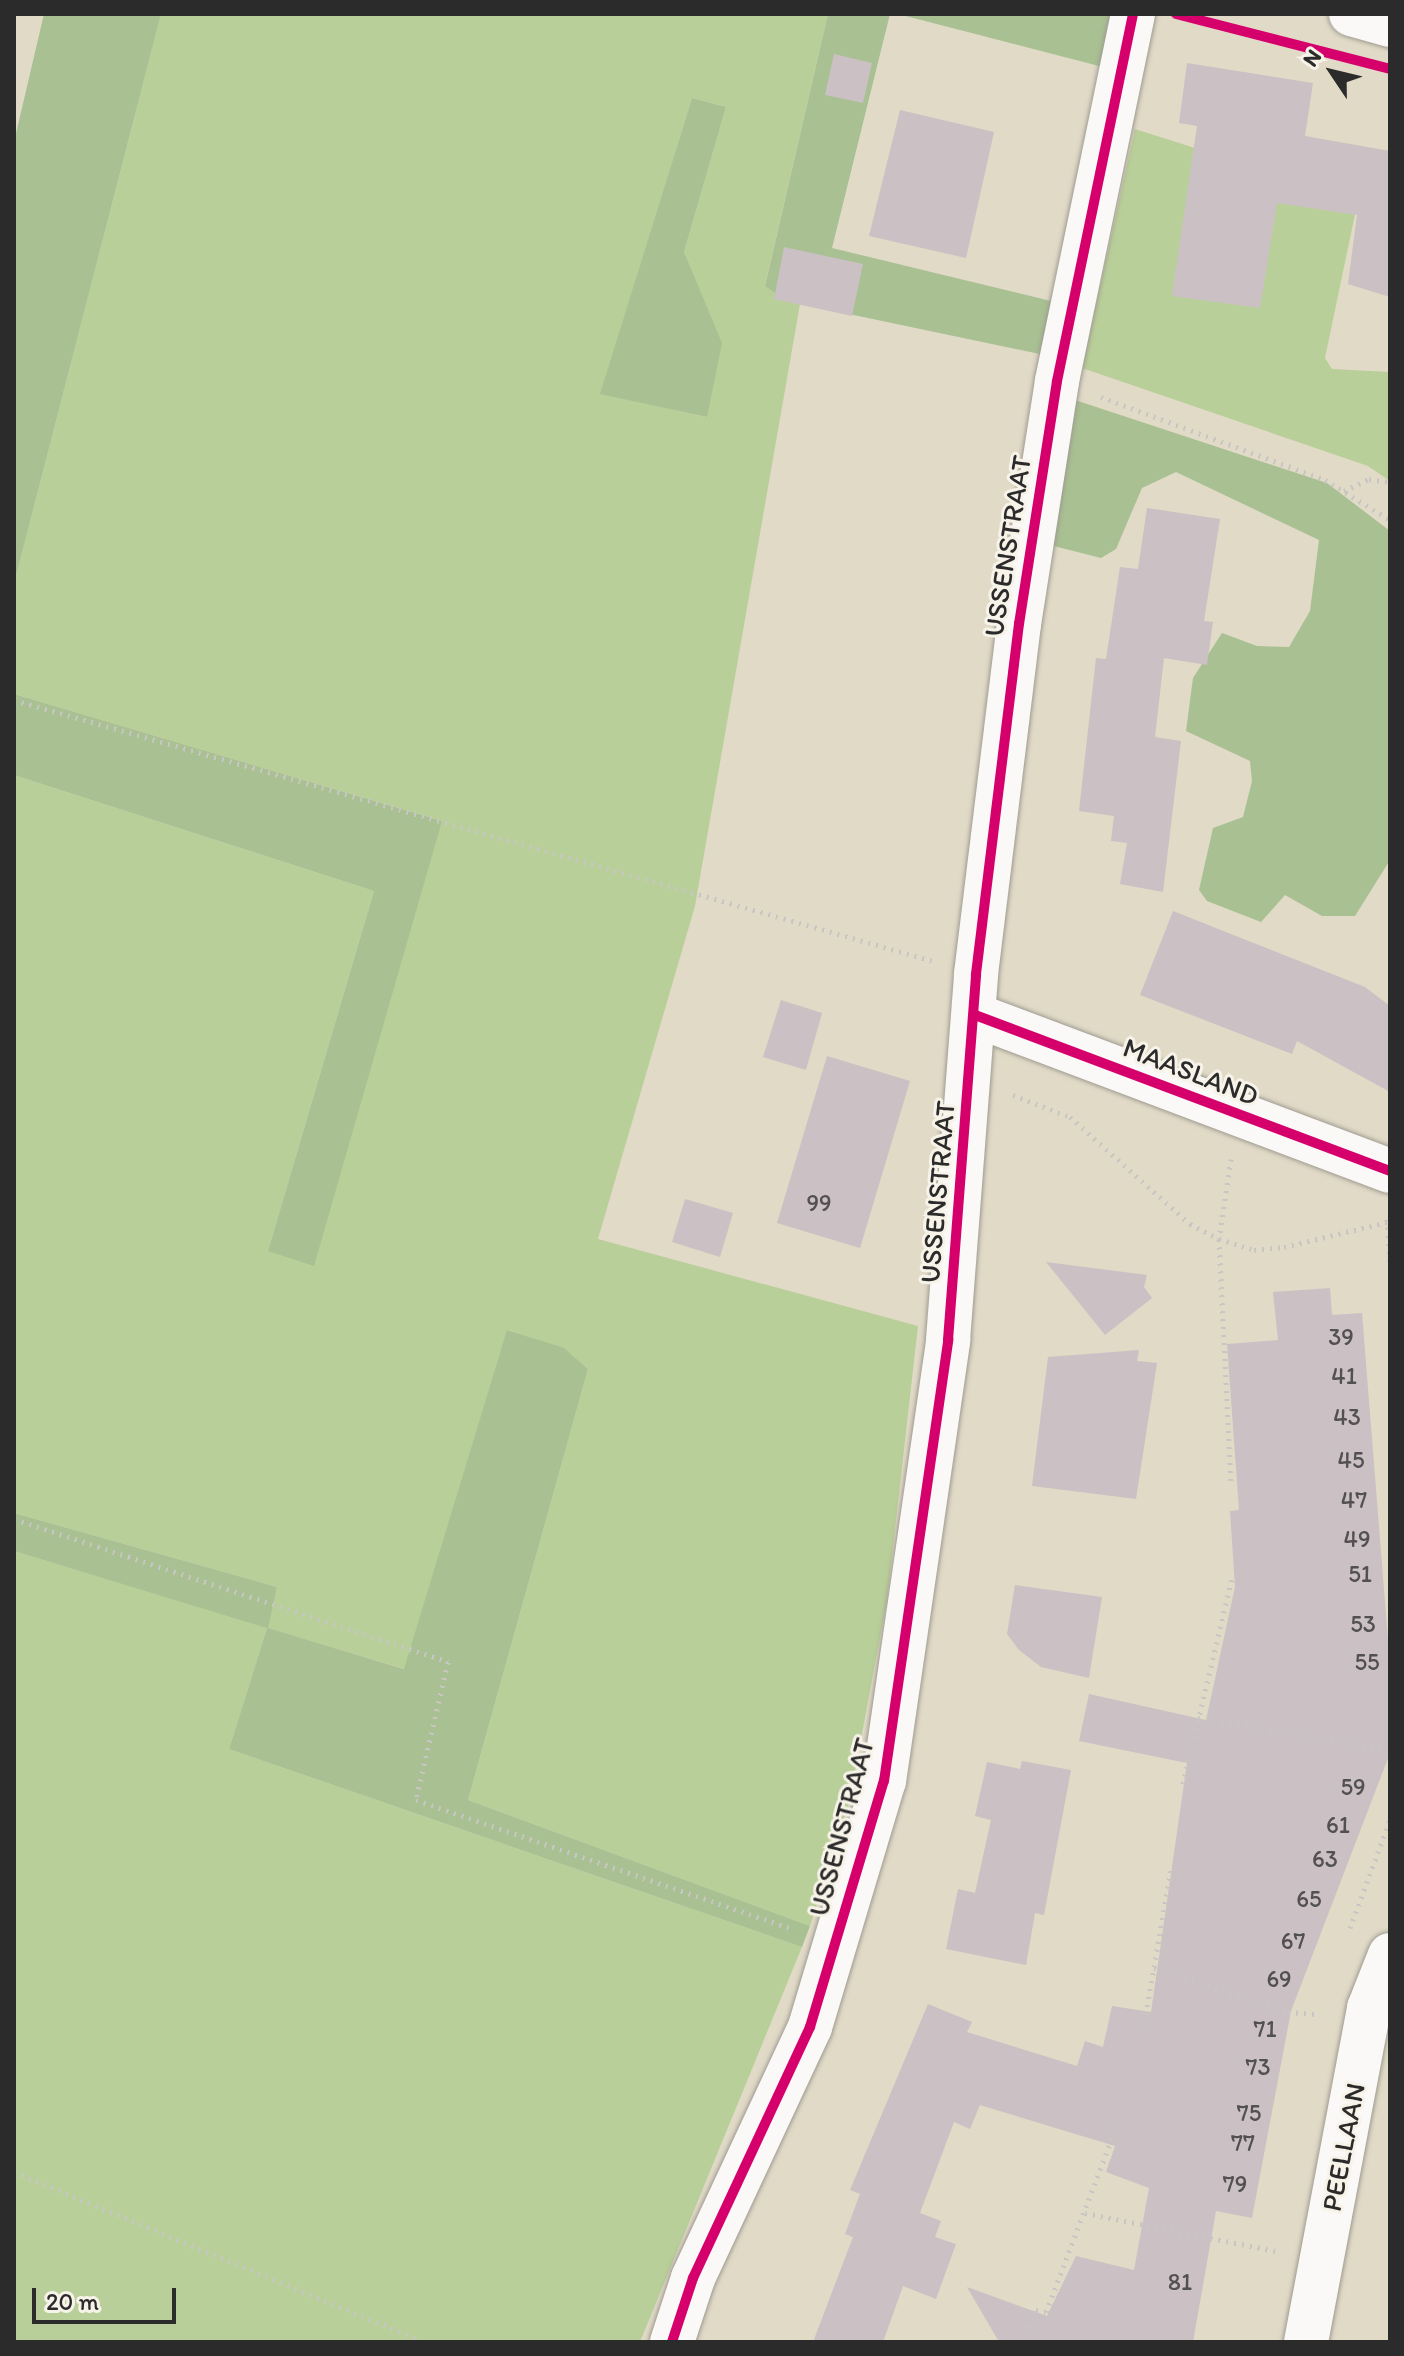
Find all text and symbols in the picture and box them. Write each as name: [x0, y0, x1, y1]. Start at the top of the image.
north arrow: [1292, 32, 1372, 112]
text: N: [1297, 44, 1327, 72]
street label: USSENSTRAAT: [976, 453, 1038, 639]
street label: MAASLAND: [1119, 1030, 1263, 1112]
street label: USSENSTRAAT: [912, 1099, 962, 1285]
house number: 99: [806, 1189, 832, 1217]
house number: 39: [1328, 1323, 1354, 1351]
house number: 41: [1331, 1362, 1357, 1390]
house number: 43: [1333, 1403, 1361, 1431]
house number: 45: [1337, 1446, 1365, 1474]
house number: 47: [1341, 1486, 1367, 1514]
house number: 49: [1344, 1525, 1370, 1553]
house number: 51: [1348, 1560, 1372, 1588]
house number: 53: [1350, 1610, 1376, 1638]
house number: 55: [1354, 1648, 1380, 1676]
street label: USSENSTRAAT: [801, 1734, 881, 1920]
house number: 59: [1340, 1773, 1366, 1801]
house number: 61: [1326, 1811, 1350, 1839]
house number: 63: [1312, 1845, 1338, 1873]
house number: 65: [1296, 1885, 1322, 1913]
house number: 67: [1281, 1927, 1305, 1955]
house number: 69: [1266, 1965, 1292, 1993]
house number: 71: [1253, 2015, 1277, 2043]
house number: 73: [1246, 2053, 1270, 2081]
street label: PEELLAAN: [1314, 2080, 1372, 2214]
house number: 75: [1237, 2099, 1261, 2127]
house number: 77: [1231, 2129, 1255, 2157]
house number: 79: [1223, 2170, 1247, 2198]
house number: 81: [1168, 2268, 1192, 2296]
scale bar: [36, 2272, 180, 2322]
text: 20 m: [46, 2287, 99, 2316]

